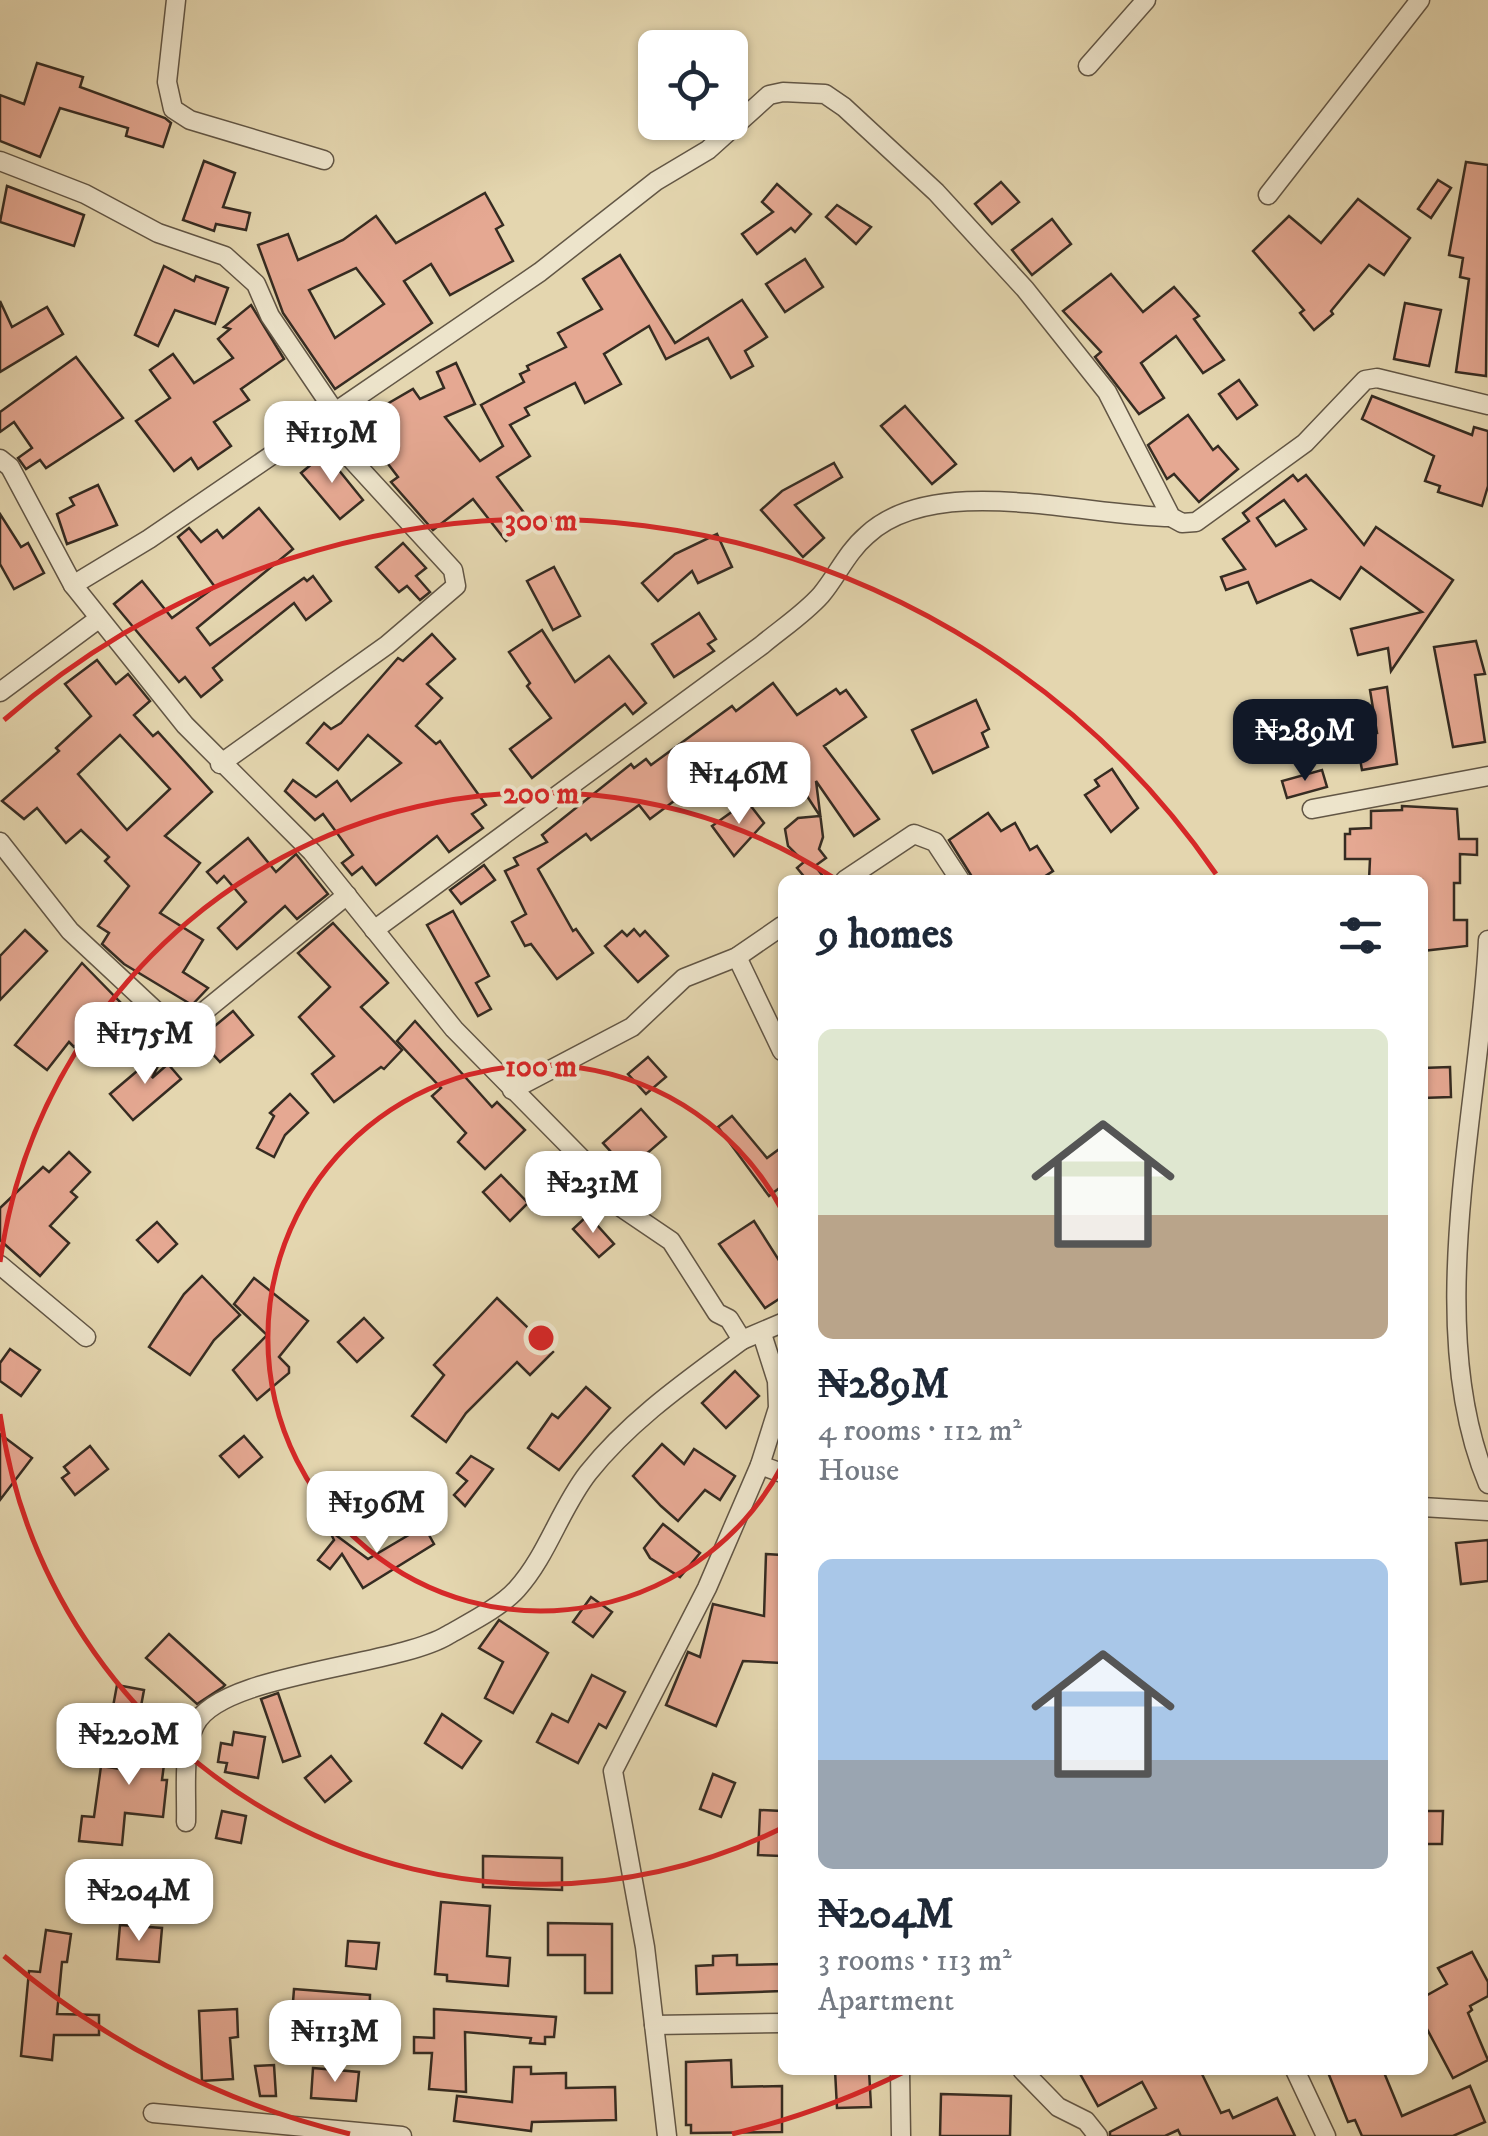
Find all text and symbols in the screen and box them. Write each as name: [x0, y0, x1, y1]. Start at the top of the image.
map controls: [638, 30, 748, 140]
button: locate: [638, 30, 748, 140]
pin: ₦119M: [262, 401, 402, 486]
text: ₦119M: [286, 413, 378, 453]
text: 300 m: [505, 503, 578, 540]
pin: ₦289M: [1235, 699, 1375, 784]
text: ₦289M: [1255, 711, 1355, 751]
pin: ₦146M: [669, 742, 809, 827]
text: ₦146M: [689, 754, 789, 794]
text: 200 m: [503, 776, 579, 813]
icon: filters: [1333, 908, 1388, 963]
text: 9 homes: [818, 909, 953, 961]
pin: ₦175M: [75, 1002, 215, 1087]
text: ₦175M: [97, 1014, 193, 1054]
text: 100 m: [505, 1049, 578, 1086]
icon: home: [1013, 1094, 1193, 1274]
pin: ₦231M: [523, 1151, 663, 1236]
text: ₦231M: [547, 1163, 639, 1203]
centre of rings: [523, 1320, 559, 1356]
text: ₦289M: [818, 1359, 949, 1411]
text: 4 rooms · 112 m²: [818, 1411, 1022, 1451]
text: House: [818, 1451, 899, 1491]
pin: ₦196M: [307, 1471, 447, 1556]
text: ₦196M: [329, 1483, 425, 1523]
icon: home: [1013, 1624, 1193, 1804]
pin: ₦220M: [59, 1703, 199, 1788]
text: ₦220M: [78, 1715, 180, 1755]
pin: ₦204M: [69, 1859, 209, 1944]
text: ₦204M: [87, 1871, 191, 1911]
text: ₦204M: [818, 1889, 954, 1941]
text: 3 rooms · 113 m²: [818, 1941, 1012, 1981]
text: Apartment: [818, 1981, 954, 2021]
pin: ₦113M: [265, 2000, 405, 2085]
text: ₦113M: [291, 2012, 379, 2052]

